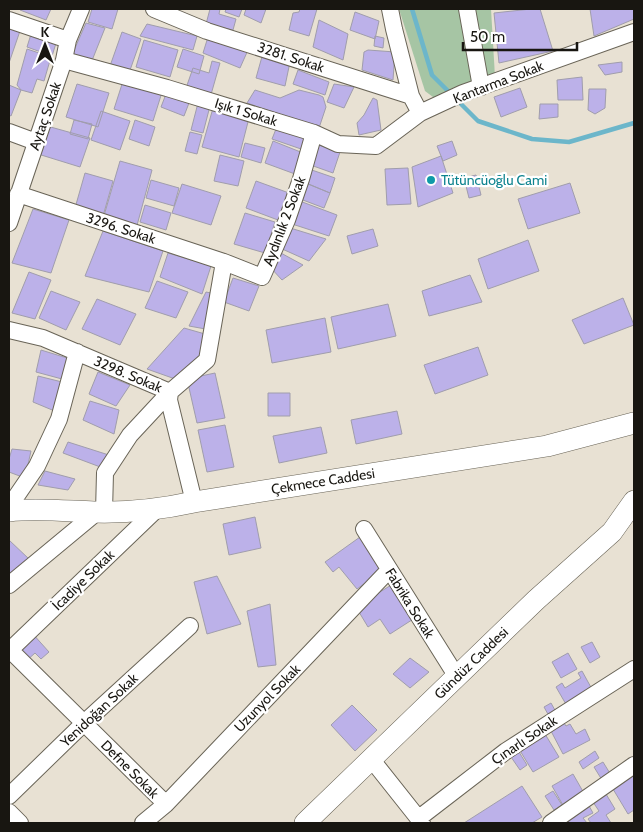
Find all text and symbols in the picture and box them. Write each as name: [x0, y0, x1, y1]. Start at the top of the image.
north arrow: [20, 20, 70, 70]
scale bar: [463, 20, 577, 52]
text: K: [41, 23, 50, 41]
text: 50 m: [470, 28, 505, 46]
street label: 3281. Sokak: [255, 38, 327, 76]
street label: Kantarma Sokak: [450, 56, 546, 108]
street label: Aytaç Sokak: [25, 79, 65, 153]
street label: Işık 1 Sokak: [213, 94, 280, 130]
place label: Tütüncüoğlu Cami: [441, 171, 547, 189]
street label: Aydınlık 2 Sokak: [259, 173, 310, 268]
marker: Tütüncüoğlu Cami: [425, 174, 437, 186]
street label: 3296. Sokak: [84, 208, 159, 248]
street label: 3298. Sokak: [91, 352, 166, 397]
street label: Çekmece Caddesi: [270, 464, 376, 498]
street label: İcadiye Sokak: [48, 545, 118, 614]
street label: Fabrika Sokak: [381, 564, 439, 642]
street label: Gündüz Caddesi: [430, 623, 512, 703]
street label: Uzunyol Sokak: [230, 660, 304, 736]
street label: Yenidoğan Sokak: [56, 669, 142, 751]
street label: Çınarlı Sokak: [488, 711, 561, 769]
street label: Defne Sokak: [97, 736, 163, 802]

